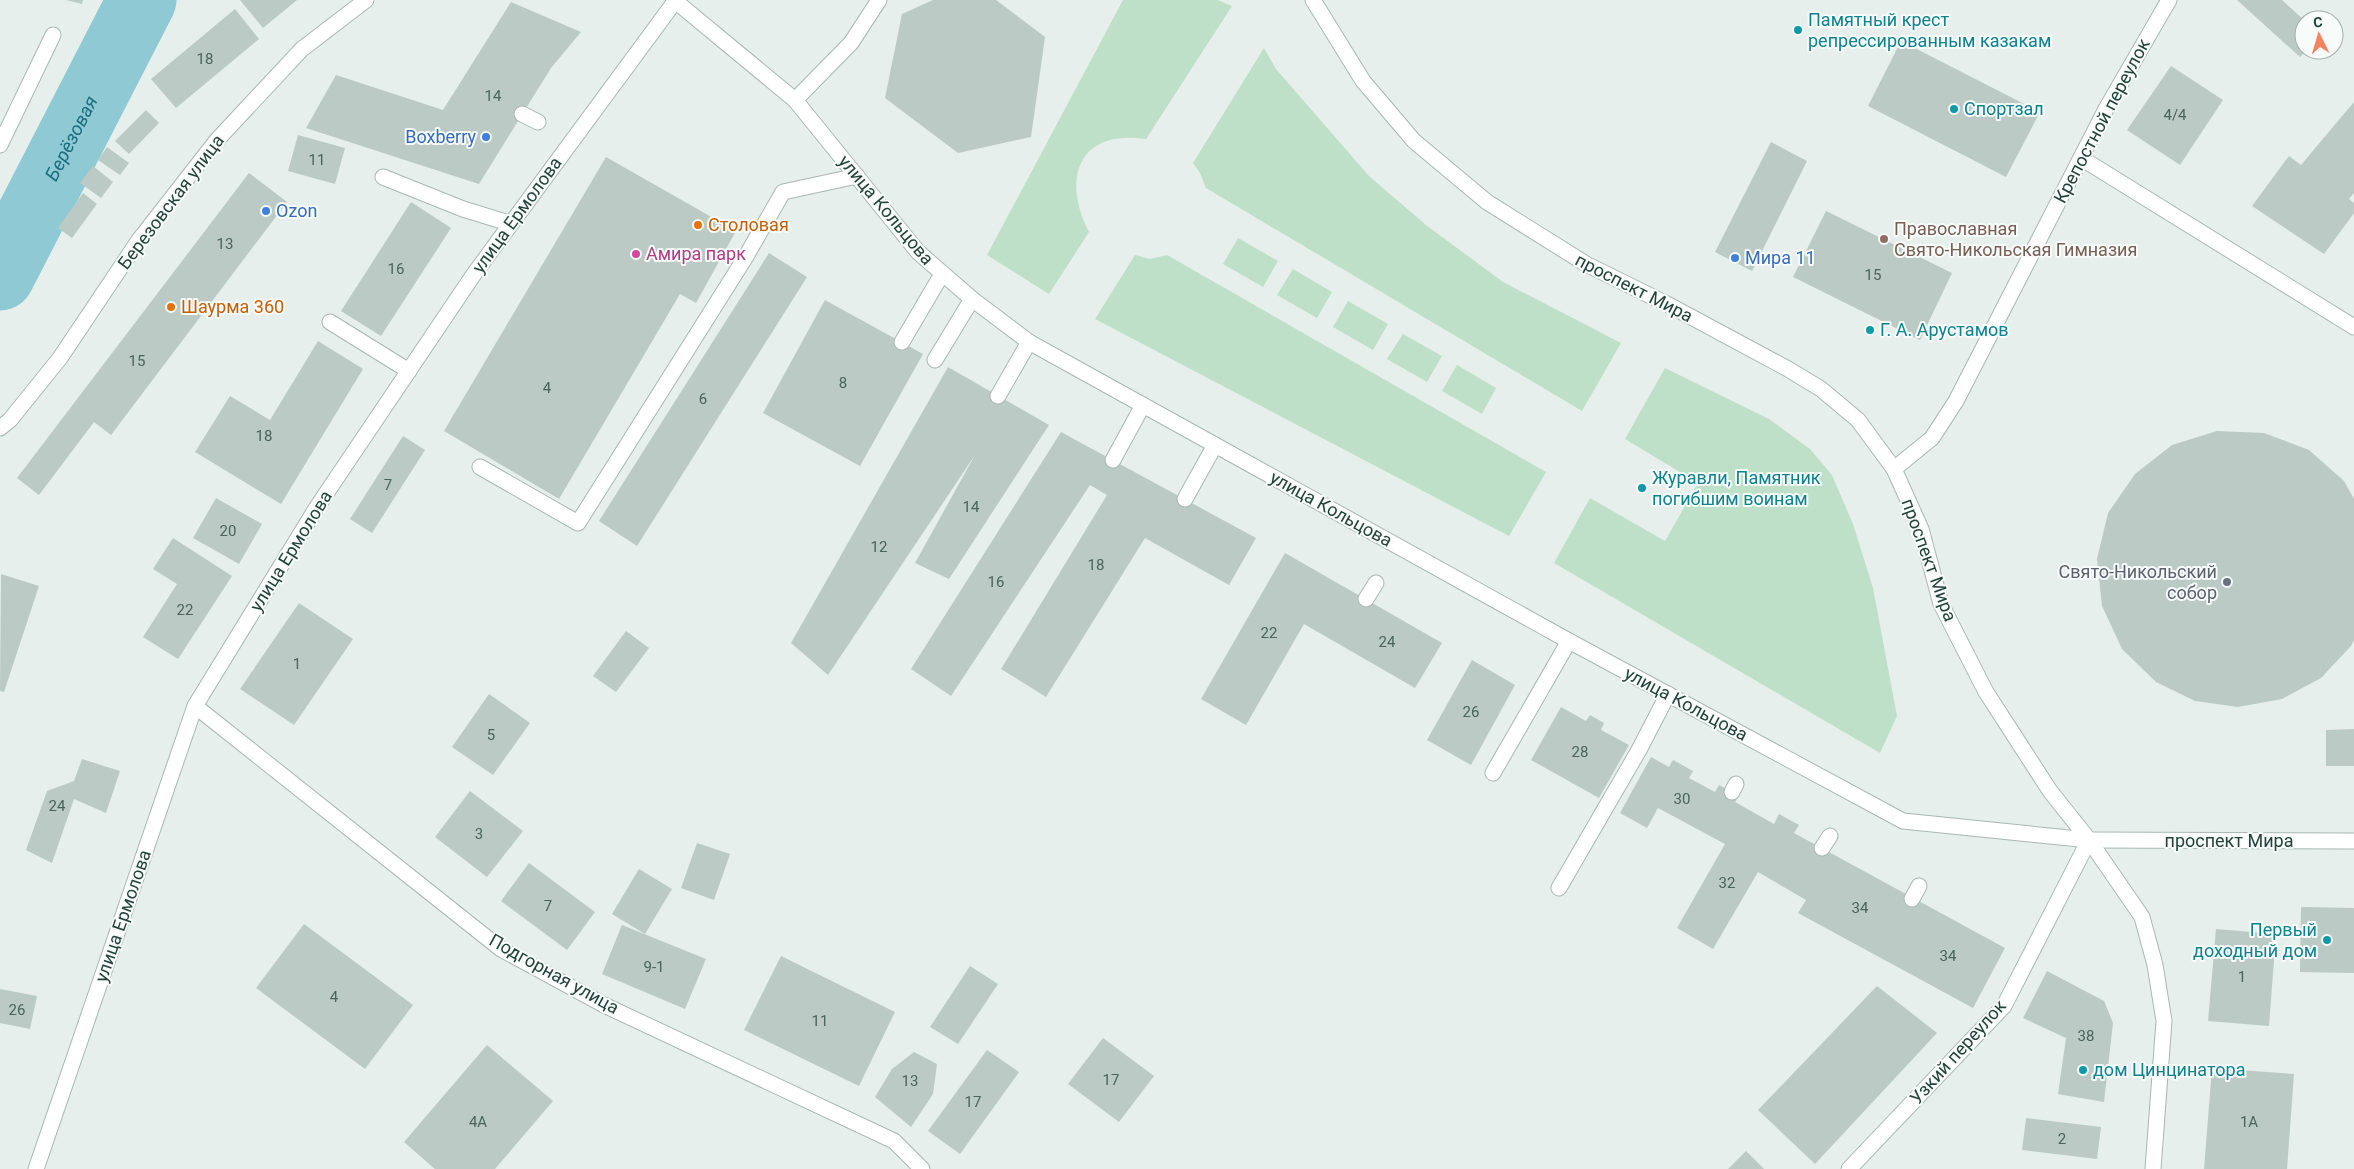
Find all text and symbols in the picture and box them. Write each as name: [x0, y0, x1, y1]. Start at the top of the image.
place label: Памятный крест репрессированным казакам: [1808, 9, 2051, 51]
north arrow: [2294, 10, 2344, 60]
text: С: [2313, 14, 2323, 30]
marker: Памятный крест репрессированным казакам: [1792, 24, 1804, 36]
street label: Крепостной переулок: [2049, 35, 2154, 207]
house number: 18: [197, 50, 213, 68]
house number: 14: [485, 87, 502, 105]
water label: Берёзовая: [40, 92, 103, 185]
place label: Спортзал: [1964, 98, 2044, 119]
marker: Спортзал: [1948, 103, 1960, 115]
house number: 4/4: [2163, 106, 2187, 124]
place label: Boxberry: [405, 126, 476, 147]
street label: Березовская улица: [113, 130, 228, 273]
marker: Boxberry: [480, 131, 492, 143]
house number: 11: [309, 151, 325, 169]
street label: улица Кольцова: [834, 151, 938, 269]
street label: улица Ермолова: [467, 153, 566, 277]
place label: Ozon: [276, 200, 317, 221]
marker: Ozon: [260, 205, 272, 217]
place label: Столовая: [708, 214, 789, 235]
place label: Православная Свято-Никольская Гимназия: [1894, 218, 2137, 260]
marker: Столовая: [692, 219, 704, 231]
marker: Православная Свято-Никольская Гимназия: [1878, 233, 1890, 245]
house number: 13: [217, 235, 233, 253]
place label: Амира парк: [646, 243, 746, 264]
place label: Мира 11: [1745, 247, 1816, 268]
marker: Амира парк: [630, 248, 642, 260]
street label: проспект Мира: [1572, 249, 1696, 326]
marker: Мира 11: [1729, 252, 1741, 264]
house number: 16: [388, 260, 404, 278]
house number: 15: [1865, 266, 1881, 284]
place label: Шаурма 360: [181, 296, 284, 317]
marker: Шаурма 360: [165, 301, 177, 313]
place label: Г. А. Арустамов: [1880, 319, 2009, 340]
marker: Г. А. Арустамов: [1864, 324, 1876, 336]
house number: 15: [129, 352, 145, 370]
house number: 8: [839, 374, 847, 392]
house number: 4: [543, 379, 552, 397]
house number: 6: [699, 390, 707, 408]
house number: 18: [256, 427, 272, 445]
street label: улица Кольцова: [1266, 466, 1396, 551]
place label: Журавли, Памятник погибшим воинам: [1652, 467, 1821, 509]
house number: 7: [384, 476, 392, 494]
marker: Журавли, Памятник погибшим воинам: [1636, 482, 1648, 494]
street label: улица Ермолова: [245, 486, 336, 615]
street label: проспект Мира: [1898, 496, 1961, 624]
house number: 14: [963, 498, 980, 516]
house number: 20: [220, 522, 236, 540]
house number: 12: [871, 538, 887, 556]
house number: 18: [1088, 556, 1104, 574]
place label: Свято-Никольский собор: [2059, 561, 2217, 603]
house number: 16: [988, 573, 1004, 591]
marker: Свято-Никольский собор: [2221, 576, 2233, 588]
house number: 22: [177, 601, 193, 619]
house number: 22: [1261, 624, 1277, 642]
house number: 24: [1379, 633, 1396, 651]
house number: 1: [293, 655, 301, 673]
street label: улица Кольцова: [1621, 662, 1751, 745]
house number: 26: [1463, 703, 1479, 721]
house number: 5: [487, 726, 495, 744]
house number: 28: [1572, 743, 1588, 761]
house number: 30: [1674, 790, 1690, 808]
house number: 24: [49, 797, 66, 815]
house number: 3: [475, 825, 483, 843]
street label: проспект Мира: [2165, 830, 2293, 851]
street label: улица Ермолова: [90, 847, 155, 985]
house number: 32: [1719, 874, 1735, 892]
house number: 7: [544, 897, 552, 915]
house number: 34: [1852, 899, 1869, 917]
place label: Первый доходный дом: [2193, 919, 2317, 961]
street label: Подгорная улица: [486, 929, 623, 1018]
marker: Первый доходный дом: [2321, 934, 2333, 946]
house number: 34: [1940, 947, 1957, 965]
house number: 9-1: [643, 958, 665, 976]
house number: 1: [2238, 968, 2246, 986]
house number: 4: [330, 988, 339, 1006]
street label: Узкий переулок: [1905, 995, 2010, 1108]
house number: 26: [9, 1001, 25, 1019]
house number: 11: [812, 1012, 828, 1030]
house number: 38: [2078, 1027, 2094, 1045]
place label: дом Цинцинатора: [2093, 1059, 2245, 1080]
marker: дом Цинцинатора: [2077, 1064, 2089, 1076]
house number: 17: [1103, 1071, 1119, 1089]
house number: 13: [902, 1072, 918, 1090]
house number: 17: [965, 1093, 981, 1111]
house number: 4А: [469, 1113, 487, 1131]
house number: 1А: [2240, 1113, 2258, 1131]
house number: 2: [2058, 1130, 2066, 1148]

